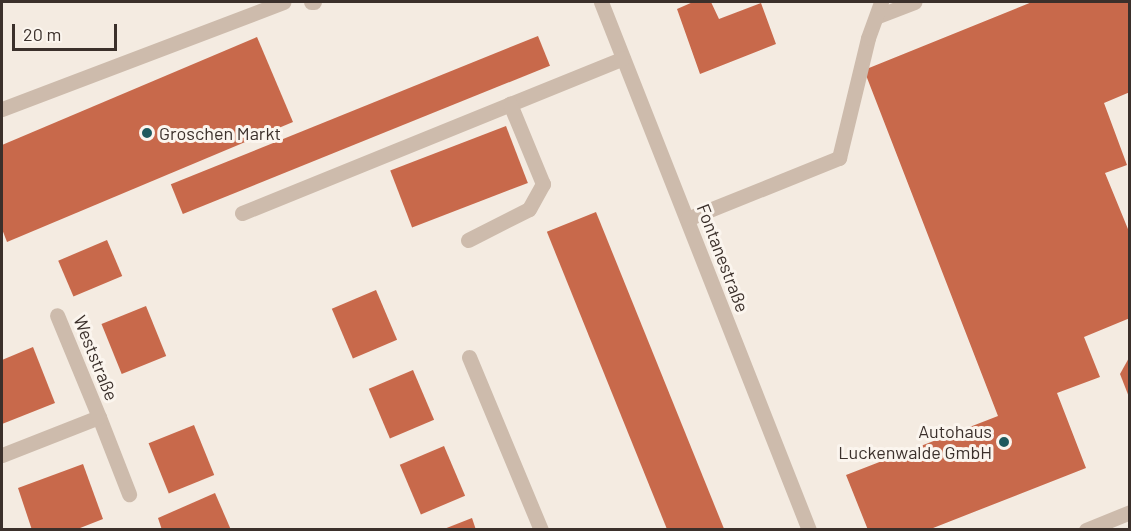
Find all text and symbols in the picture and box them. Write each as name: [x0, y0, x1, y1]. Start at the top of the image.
scale bar: [15, 12, 120, 50]
text: 20 m: [23, 23, 61, 45]
place label: Groschen Markt: [159, 122, 281, 144]
marker: Groschen Markt: [140, 126, 154, 140]
street label: Fontanestraße: [692, 201, 754, 315]
street label: Weststraße: [69, 312, 123, 404]
place label: Autohaus Luckenwalde GmbH: [838, 421, 992, 464]
marker: Autohaus Luckenwalde GmbH: [997, 435, 1011, 449]

